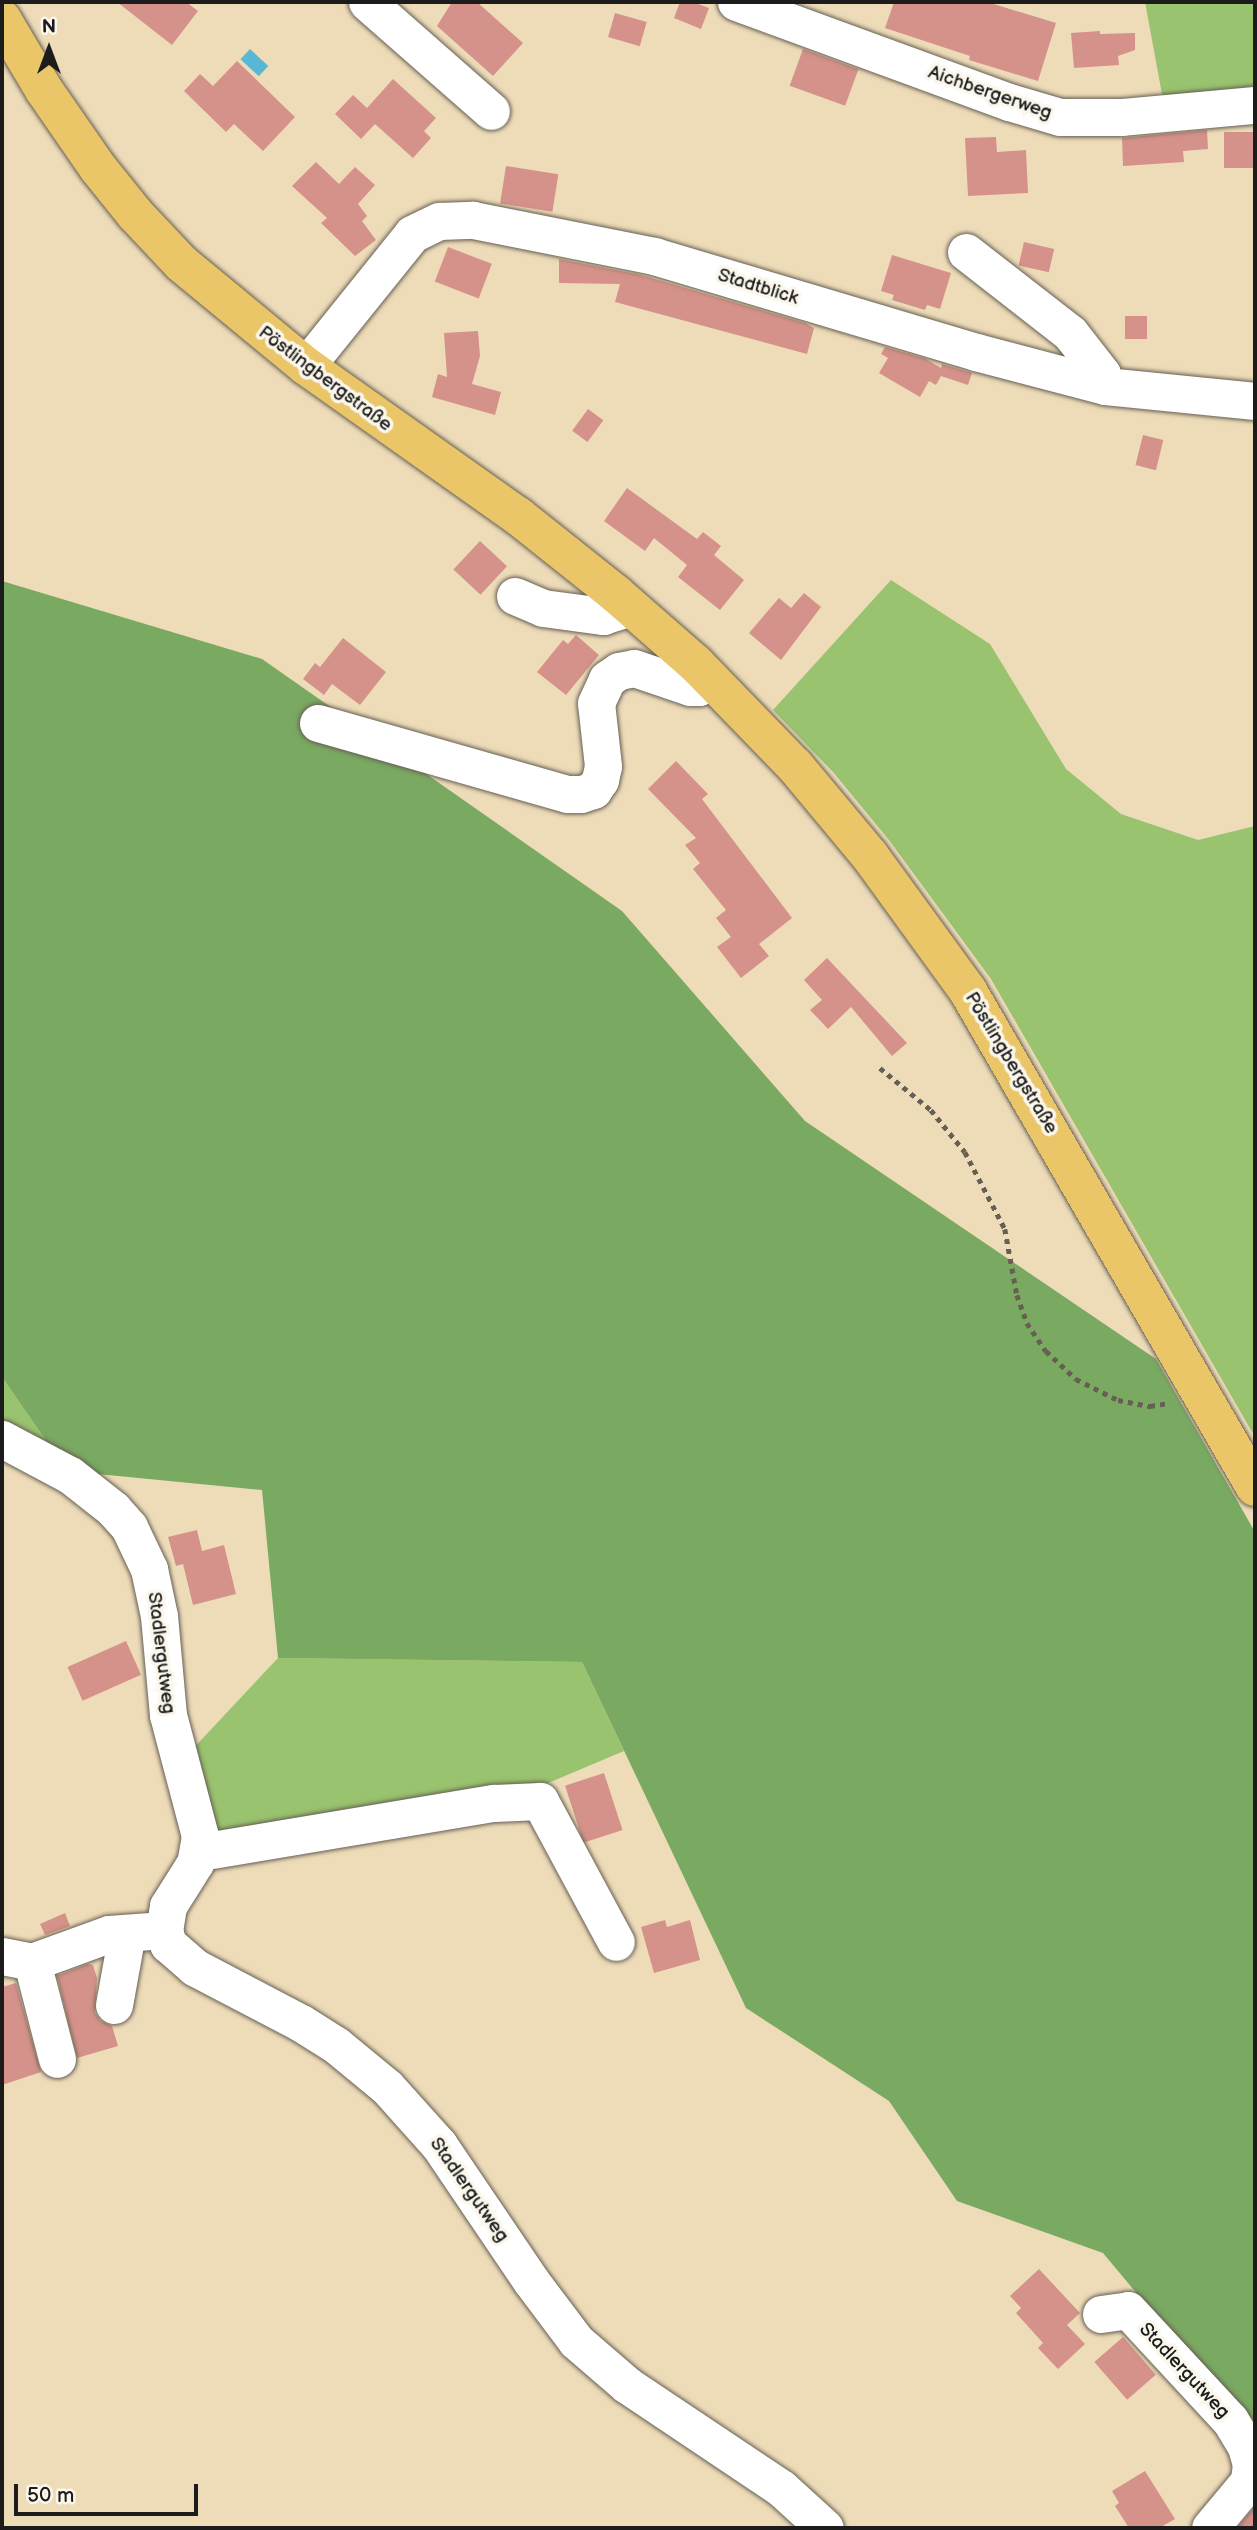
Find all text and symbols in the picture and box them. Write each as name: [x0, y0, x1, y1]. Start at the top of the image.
north arrow: [14, 14, 84, 84]
text: N: [42, 16, 56, 39]
street label: Aichbergerweg: [925, 61, 1055, 125]
street label: Stadtblick: [715, 264, 801, 310]
street label: Pöstlingbergstraße: [254, 321, 396, 437]
street label: Pöstlingbergstraße: [960, 988, 1062, 1138]
street label: Stadlergutweg: [142, 1591, 180, 1715]
street label: Stadlergutweg: [425, 2133, 513, 2247]
street label: Stadlergutweg: [1134, 2318, 1234, 2424]
scale bar: [18, 2470, 201, 2514]
text: 50 m: [27, 2483, 74, 2508]

